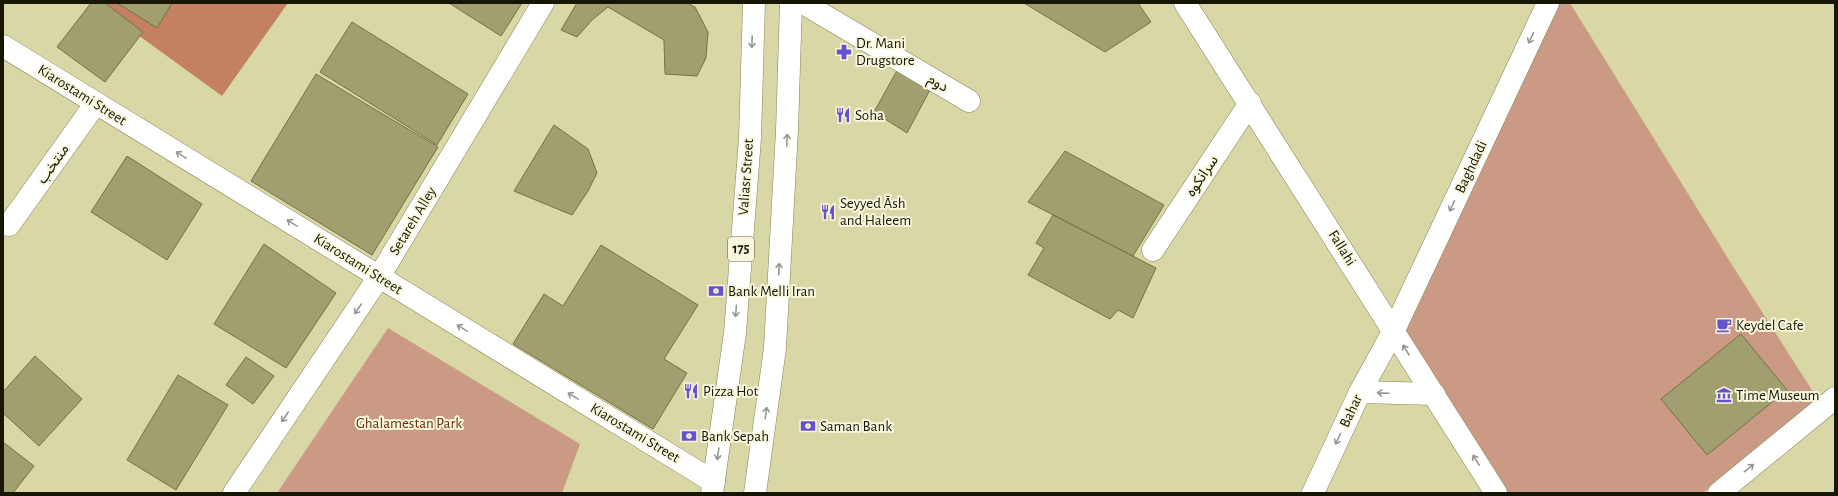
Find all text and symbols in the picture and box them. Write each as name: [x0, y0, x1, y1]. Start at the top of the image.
one-way arrow: [1527, 32, 1534, 44]
one-way arrow: [749, 35, 756, 48]
place label: Dr. Mani Drugstore: [856, 36, 915, 68]
pharmacy icon: Dr. Mani Drugstore: [835, 43, 853, 61]
street label: Kiarostami Street: [35, 62, 129, 128]
street label: دوم: [924, 71, 951, 97]
restaurant icon: Soha: [834, 106, 852, 124]
place label: Soha: [855, 108, 884, 123]
one-way arrow: [783, 134, 790, 147]
street label: Valiasr Street: [736, 138, 756, 216]
street label: Baghdadi: [1452, 138, 1490, 196]
street label: منتخب: [34, 141, 72, 187]
one-way arrow: [175, 151, 187, 159]
street label: سرانکوه: [1183, 153, 1222, 200]
street label: Setareh Alley: [387, 184, 439, 258]
place label: Seyyed Ăsh and Haleem: [840, 195, 911, 228]
one-way arrow: [1448, 200, 1455, 212]
restaurant icon: Seyyed Ăsh and Haleem: [819, 203, 837, 221]
one-way arrow: [286, 219, 298, 227]
street label: Fallahi: [1325, 228, 1359, 268]
street label: Kiarostami Street: [311, 231, 405, 297]
road number: 175: [728, 237, 754, 261]
one-way arrow: [776, 263, 783, 276]
bank icon: Bank Melli Iran: [707, 282, 725, 300]
place label: Bank Melli Iran: [728, 284, 815, 299]
one-way arrow: [353, 304, 362, 315]
one-way arrow: [733, 304, 740, 317]
cafe icon: Keydel Cafe: [1715, 316, 1733, 334]
place label: Keydel Cafe: [1736, 318, 1804, 333]
one-way arrow: [457, 324, 468, 332]
one-way arrow: [1402, 344, 1410, 356]
restaurant icon: Pizza Hot: [682, 382, 700, 400]
place label: Pizza Hot: [703, 384, 759, 399]
museum icon: Time Museum: [1715, 386, 1733, 404]
place label: Time Museum: [1736, 388, 1820, 403]
one-way arrow: [1377, 389, 1390, 396]
one-way arrow: [568, 392, 579, 400]
street label: Bahar: [1337, 392, 1365, 430]
street label: Kiarostami Street: [588, 400, 682, 466]
one-way arrow: [762, 407, 770, 420]
one-way arrow: [281, 411, 289, 422]
park label: Ghalamestan Park: [356, 416, 462, 431]
bank icon: Saman Bank: [799, 417, 817, 435]
place label: Saman Bank: [820, 419, 892, 434]
bank icon: Bank Sepah: [680, 427, 698, 445]
place label: Bank Sepah: [701, 429, 769, 444]
one-way arrow: [1334, 433, 1341, 445]
one-way arrow: [714, 447, 722, 460]
one-way arrow: [1471, 454, 1479, 466]
one-way arrow: [1744, 464, 1755, 473]

